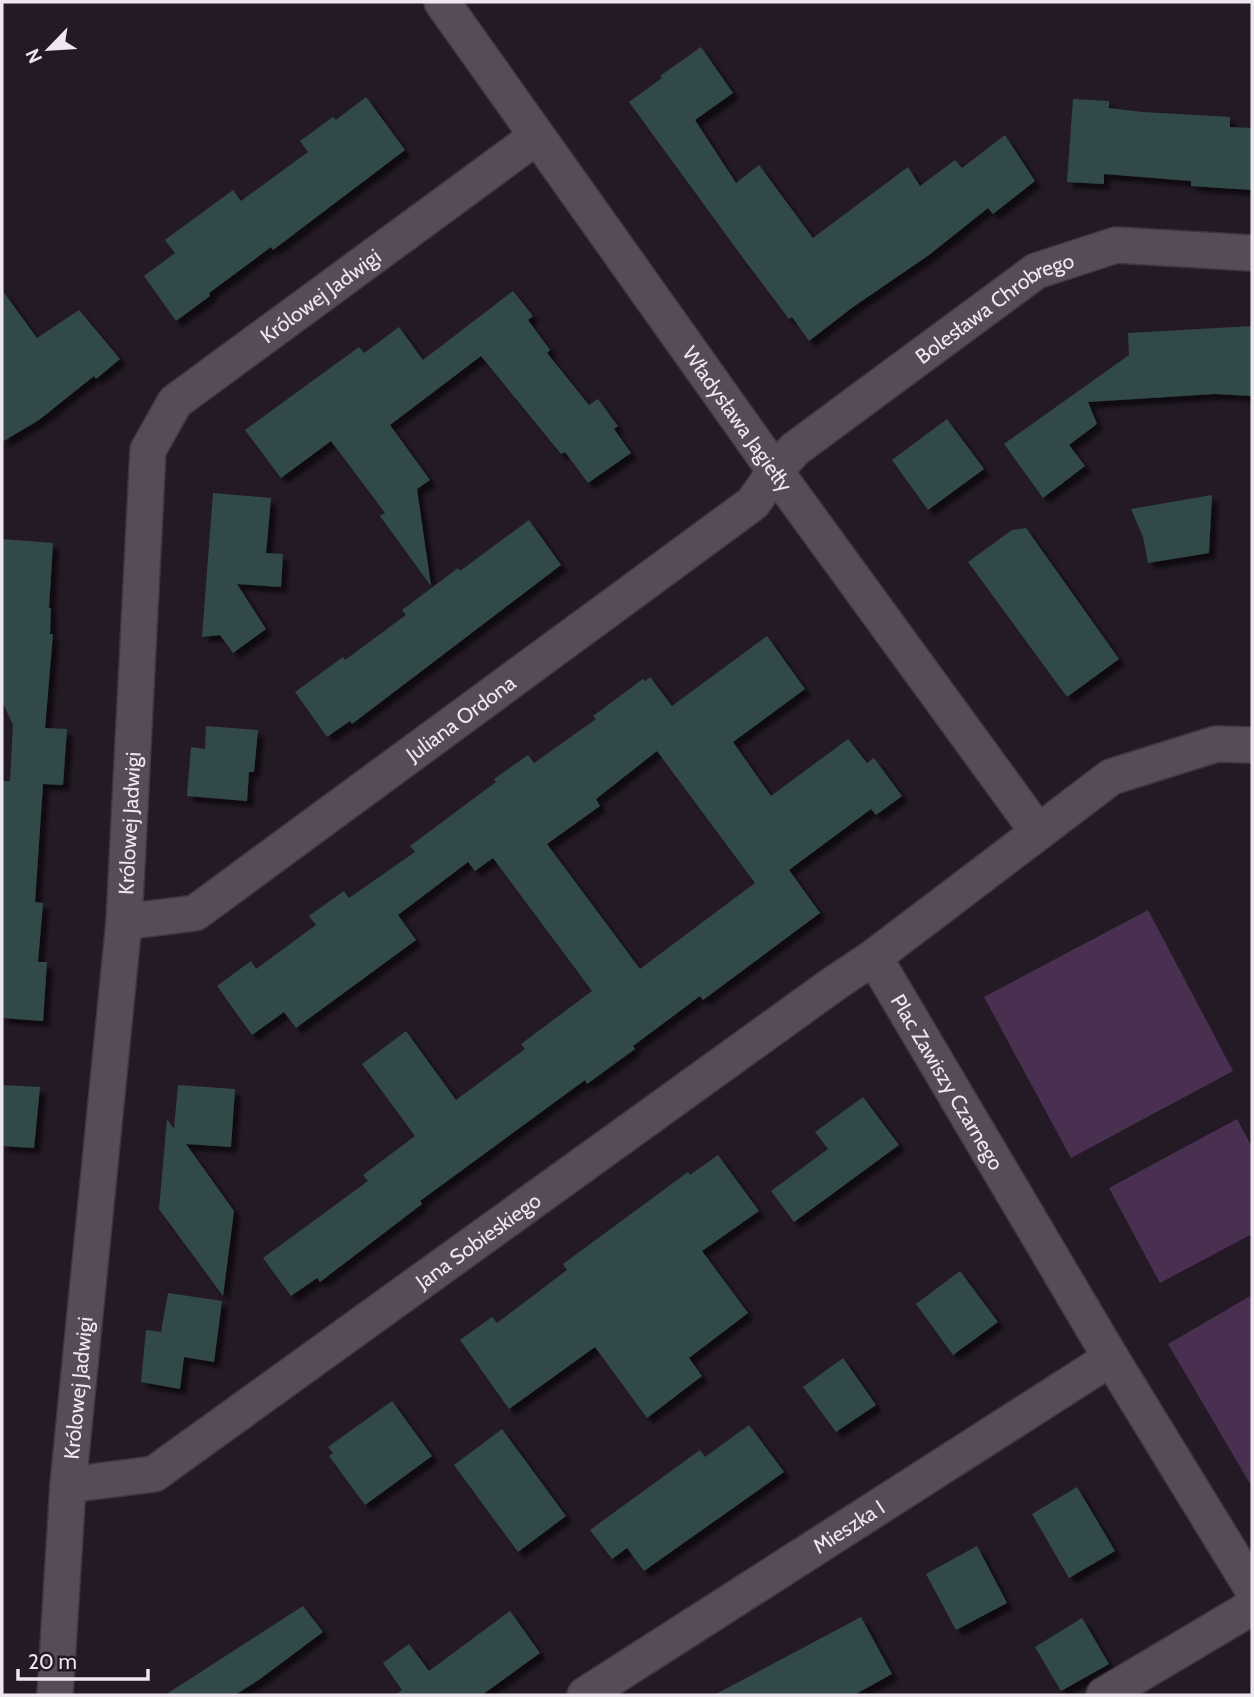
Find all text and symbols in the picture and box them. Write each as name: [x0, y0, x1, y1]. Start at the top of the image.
north arrow: [14, 14, 84, 84]
text: N: [21, 45, 47, 67]
street label: Królowej Jadwigi: [255, 243, 385, 348]
street label: Bolesława Chrobrego: [910, 247, 1077, 369]
street label: Władysława Jagiełły: [678, 341, 798, 496]
street label: Juliana Ordona: [400, 669, 520, 767]
street label: Królowej Jadwigi: [113, 751, 145, 895]
street label: Plac Zawiszy Czarnego: [886, 989, 1009, 1174]
street label: Jana Sobieskiego: [410, 1187, 545, 1294]
street label: Królowej Jadwigi: [58, 1315, 97, 1460]
street label: Mieszka I: [808, 1494, 889, 1558]
scale bar: [18, 1638, 147, 1682]
text: 20 m: [28, 1649, 77, 1674]

